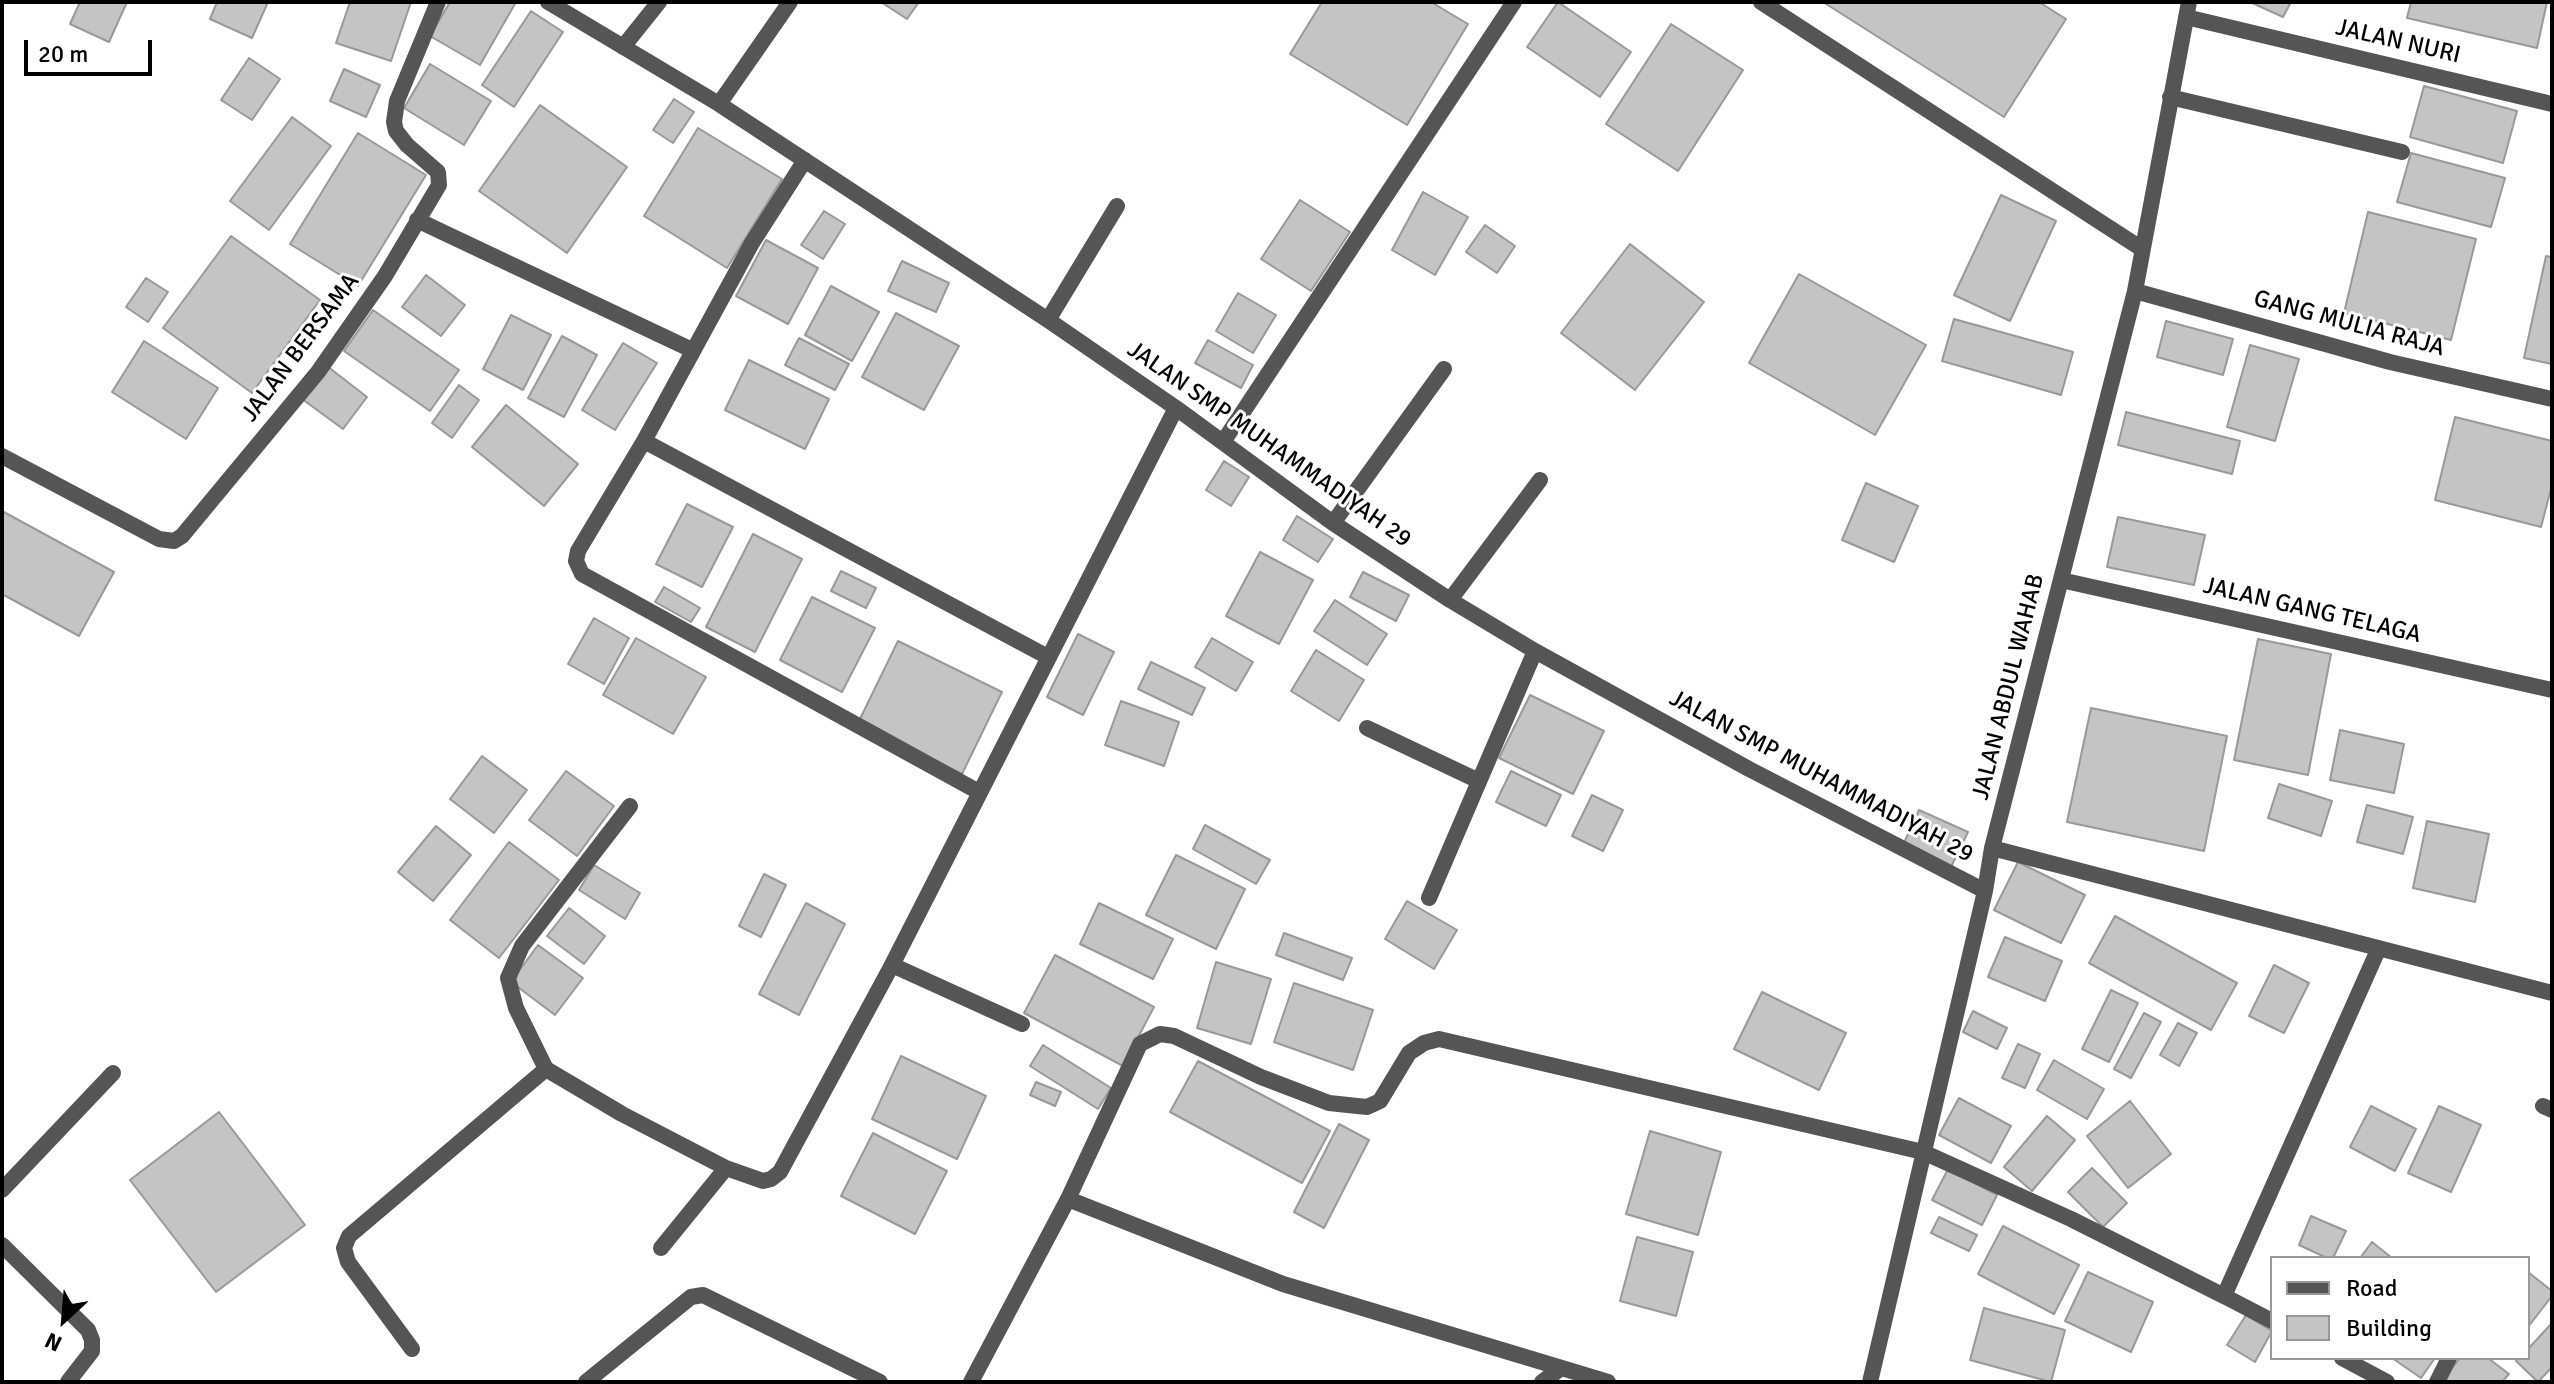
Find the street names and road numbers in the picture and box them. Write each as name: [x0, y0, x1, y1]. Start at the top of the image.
street label: JALAN NURI: [2333, 14, 2463, 70]
street label: JALAN BERSAMA: [236, 268, 366, 428]
street label: GANG MULIA RAJA: [2250, 285, 2448, 363]
street label: JALAN SMP MUHAMMADIYAH 29: [1121, 336, 1417, 554]
street label: JALAN ABDUL WAHAB: [1967, 571, 2051, 803]
street label: JALAN GANG TELAGA: [2200, 572, 2424, 650]
street label: JALAN SMP MUHAMMADIYAH 29: [1664, 684, 1978, 870]

